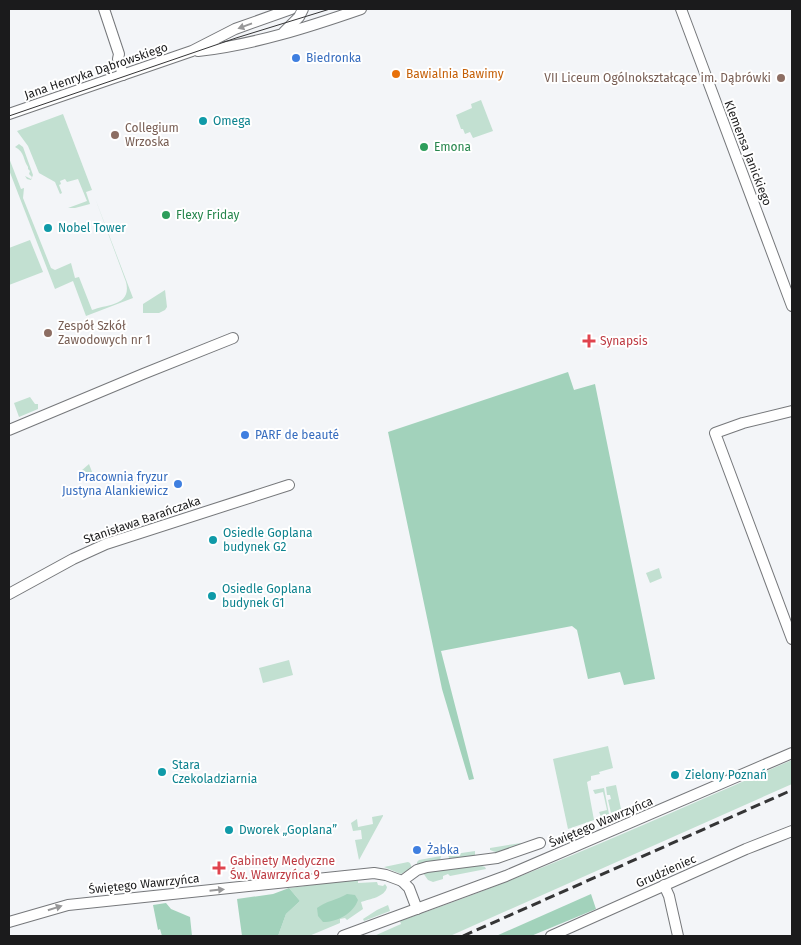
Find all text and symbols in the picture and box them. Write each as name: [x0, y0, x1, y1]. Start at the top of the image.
one-way arrow: [237, 22, 252, 30]
street label: Jana Henryka Dąbrowskiego: [22, 40, 170, 102]
place label: Biedronka: [306, 51, 361, 65]
marker: Biedronka: [290, 52, 302, 64]
place label: Bawialnia Bawimy: [406, 67, 504, 81]
marker: Bawialnia Bawimy: [390, 68, 402, 80]
place label: VII Liceum Ogólnokształcące im. Dąbrówki: [544, 71, 771, 85]
marker: VII Liceum Ogólnokształcące im. Dąbrówki: [775, 72, 787, 84]
street label: Klemensa Janickiego: [721, 98, 775, 208]
place label: Omega: [213, 114, 251, 128]
marker: Omega: [197, 115, 209, 127]
place label: Collegium Wrzoska: [125, 121, 179, 149]
marker: Collegium Wrzoska: [109, 129, 121, 141]
place label: Emona: [434, 140, 471, 154]
marker: Emona: [418, 141, 430, 153]
place label: Flexy Friday: [176, 208, 240, 222]
marker: Flexy Friday: [160, 209, 172, 221]
place label: Nobel Tower: [58, 221, 126, 235]
marker: Nobel Tower: [42, 222, 54, 234]
place label: Zespół Szkół Zawodowych nr 1: [58, 319, 151, 347]
marker: Zespół Szkół Zawodowych nr 1: [42, 327, 54, 339]
marker: Synapsis: [582, 334, 596, 348]
place label: Synapsis: [600, 334, 648, 348]
place label: PARF de beauté: [255, 428, 339, 442]
marker: PARF de beauté: [239, 429, 251, 441]
place label: Pracownia fryzur Justyna Alankiewicz: [62, 470, 168, 498]
marker: Pracownia fryzur Justyna Alankiewicz: [172, 478, 184, 490]
street label: Stanisława Barańczaka: [82, 493, 202, 547]
place label: Osiedle Goplana budynek G2: [223, 526, 312, 554]
marker: Osiedle Goplana budynek G2: [207, 534, 219, 546]
place label: Osiedle Goplana budynek G1: [222, 582, 311, 610]
marker: Osiedle Goplana budynek G1: [206, 590, 218, 602]
place label: Stara Czekoladziarnia: [172, 758, 257, 786]
marker: Stara Czekoladziarnia: [156, 766, 168, 778]
place label: Zielony Poznań: [685, 768, 767, 782]
marker: Zielony Poznań: [669, 769, 681, 781]
street label: Świętego Wawrzyńca: [547, 793, 655, 850]
place label: Dworek „Goplana”: [239, 823, 337, 837]
marker: Dworek „Goplana”: [223, 824, 235, 836]
place label: Żabka: [427, 842, 459, 857]
marker: Żabka: [411, 844, 423, 856]
street label: Grudzieniec: [634, 851, 698, 890]
place label: Gabinety Medyczne Św. Wawrzyńca 9: [230, 854, 335, 882]
marker: Gabinety Medyczne Św. Wawrzyńca 9: [212, 861, 226, 875]
street label: Świętego Wawrzyńca: [88, 870, 200, 897]
one-way arrow: [209, 886, 225, 894]
one-way arrow: [48, 904, 63, 911]

